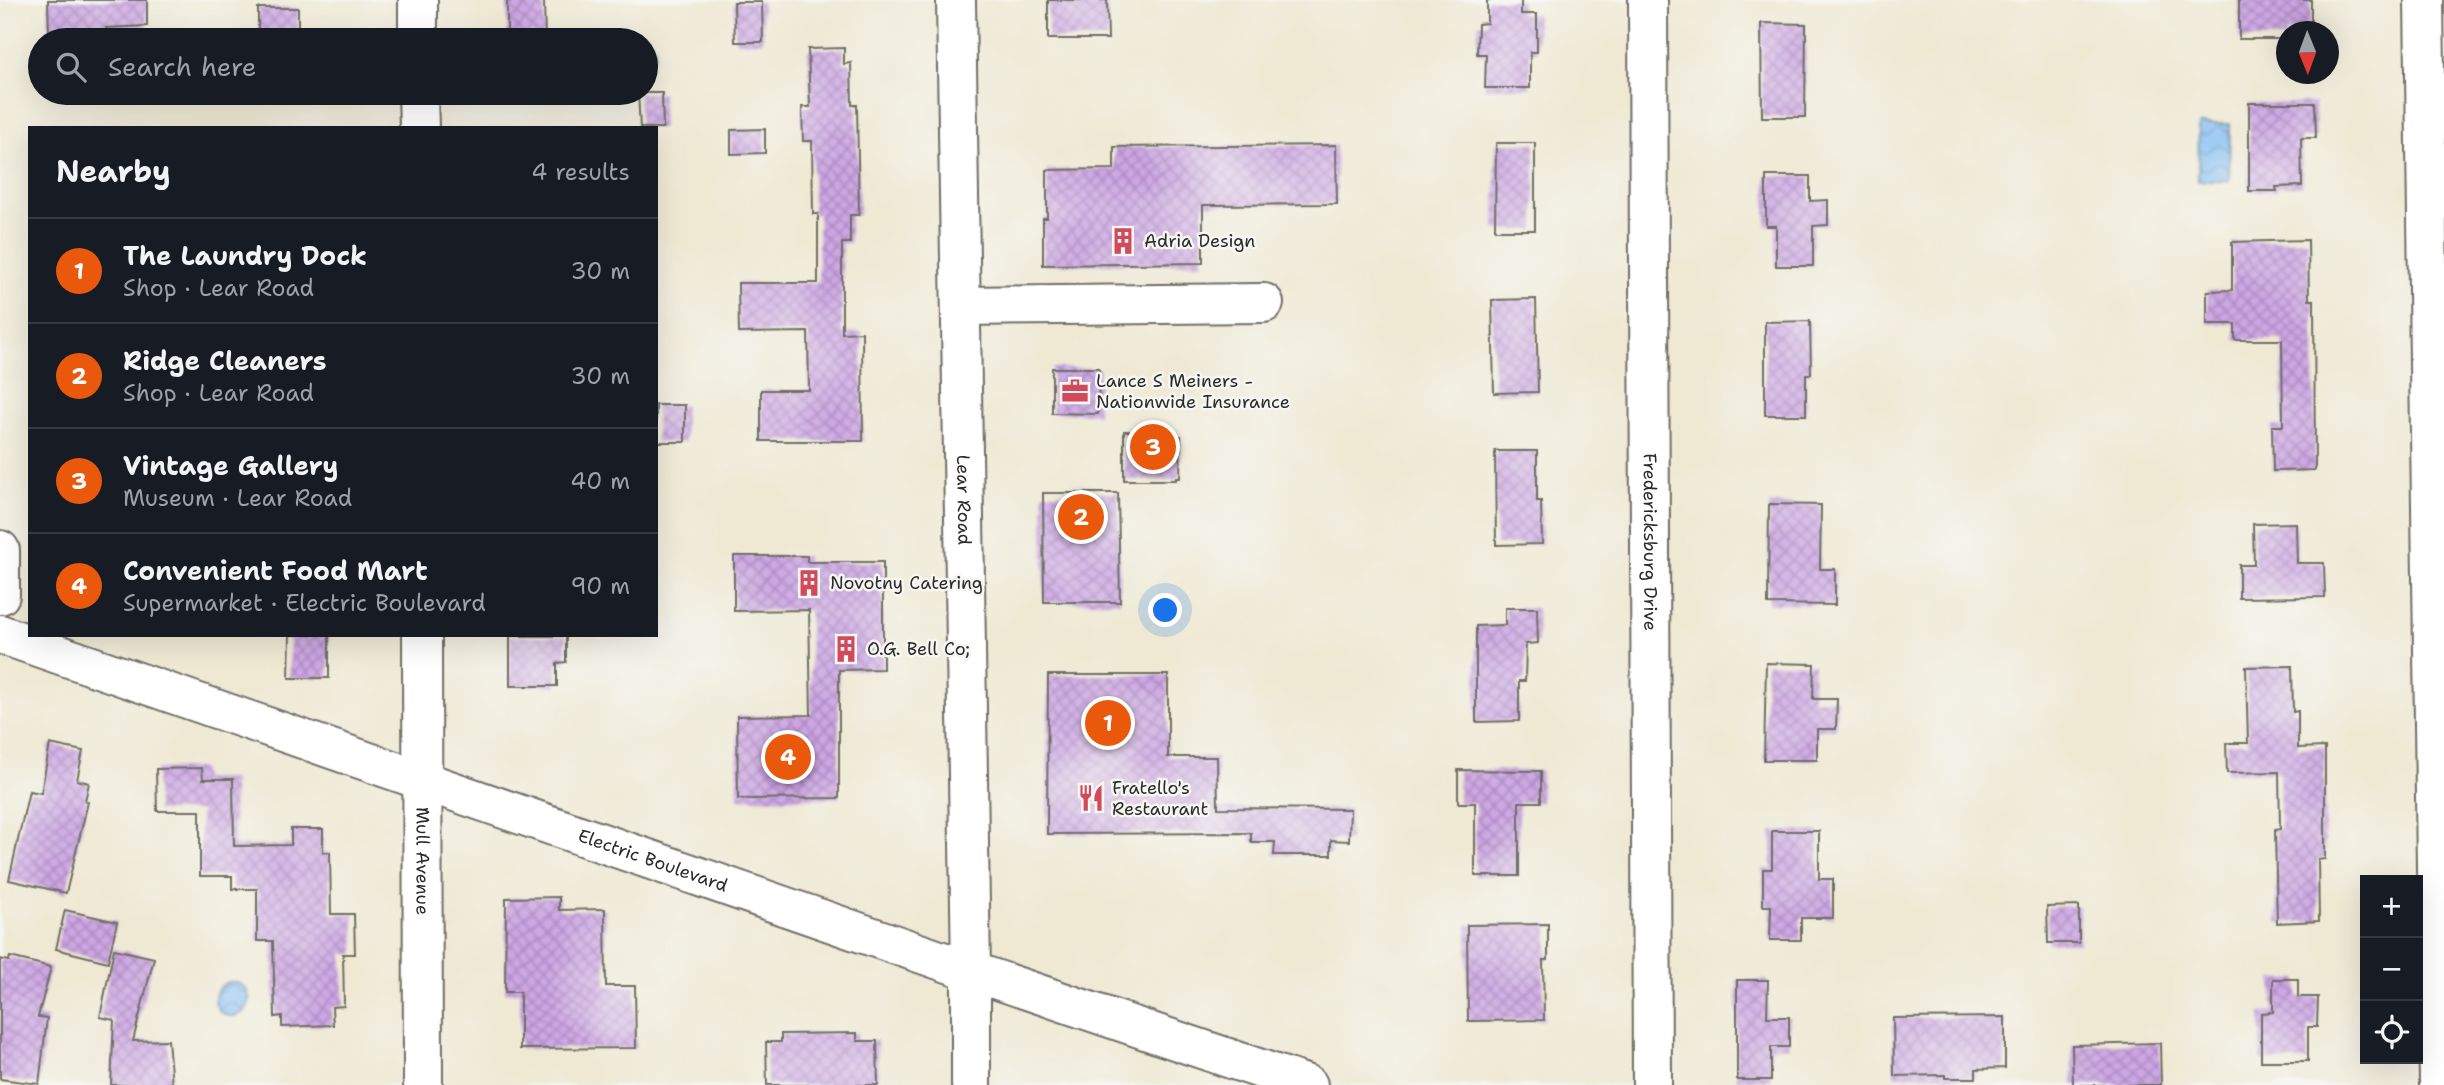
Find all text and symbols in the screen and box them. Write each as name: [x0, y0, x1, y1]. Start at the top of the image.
north arrow: [2276, 21, 2339, 84]
search box: [28, 28, 658, 105]
icon: search: [52, 48, 90, 86]
text: Search here: [108, 49, 257, 84]
text: Nearby: [56, 151, 171, 192]
text: 4 results: [531, 157, 630, 187]
building icon: Adria Design: [1108, 226, 1138, 256]
place label: Adria Design: [1144, 229, 1255, 253]
text: The Laundry Dock: [123, 238, 367, 273]
text: 1: [74, 256, 84, 286]
text: 30 m: [571, 256, 630, 286]
text: Shop · Lear Road: [123, 273, 314, 303]
text: Ridge Cleaners: [123, 343, 327, 378]
text: 2: [71, 361, 87, 391]
text: 30 m: [571, 361, 630, 391]
place label: Lance S Meiners - Nationwide Insurance: [1096, 369, 1290, 414]
office icon: Lance S Meiners - Nationwide Insurance: [1060, 376, 1090, 406]
text: Shop · Lear Road: [123, 378, 314, 408]
pin: 3: [1130, 421, 1176, 473]
text: Vintage Gallery: [123, 448, 338, 483]
street label: Fredericksburg Drive: [1638, 453, 1662, 631]
street label: Lear Road: [951, 455, 976, 545]
text: 3: [71, 466, 87, 496]
text: 40 m: [570, 466, 630, 496]
text: Museum · Lear Road: [123, 483, 352, 513]
pin: 2: [1058, 491, 1104, 543]
text: Convenient Food Mart: [123, 553, 428, 588]
building icon: Novotny Catering: [794, 568, 824, 598]
text: 4: [71, 571, 87, 601]
text: 90 m: [570, 571, 630, 601]
place label: Novotny Catering: [830, 571, 983, 595]
text: Supermarket · Electric Boulevard: [123, 588, 486, 618]
your location: [1148, 593, 1182, 627]
building icon: O.G. Bell Co;: [831, 634, 861, 664]
place label: O.G. Bell Co;: [867, 637, 970, 661]
pin: 1: [1085, 697, 1131, 749]
pin: 4: [765, 731, 811, 783]
place label: Fratello's Restaurant: [1112, 776, 1208, 821]
restaurant icon: Fratello's Restaurant: [1076, 783, 1106, 813]
street label: Mull Avenue: [410, 807, 435, 915]
street label: Electric Boulevard: [575, 823, 731, 898]
map controls: [2360, 875, 2423, 1064]
button: +: [2360, 875, 2423, 938]
button: −: [2360, 938, 2423, 1001]
button: locate: [2360, 1001, 2423, 1064]

